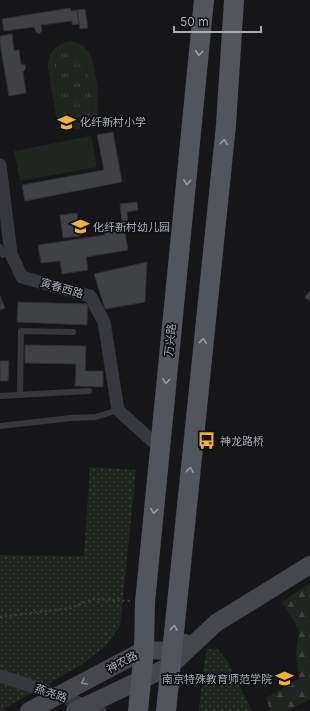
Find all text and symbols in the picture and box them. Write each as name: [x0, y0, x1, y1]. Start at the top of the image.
scale bar: [174, 8, 261, 34]
text: 50 m: [180, 14, 209, 29]
one-way arrow: [195, 50, 204, 56]
school or university icon: 化纤新村小学: [57, 112, 77, 132]
place label: 化纤新村小学: [80, 115, 146, 129]
one-way arrow: [219, 139, 228, 145]
one-way arrow: [182, 179, 191, 185]
school or university icon: 化纤新村幼儿园: [70, 217, 90, 237]
place label: 化纤新村幼儿园: [93, 220, 170, 234]
street label: 寅春西路: [39, 275, 85, 301]
street label: 万兴路: [161, 323, 179, 357]
one-way arrow: [198, 338, 207, 344]
one-way arrow: [162, 378, 171, 384]
bus stop icon: 神龙路桥: [197, 431, 217, 451]
place label: 神龙路桥: [220, 434, 264, 448]
one-way arrow: [185, 467, 194, 473]
one-way arrow: [149, 507, 158, 514]
one-way arrow: [169, 625, 178, 631]
street label: 神农路: [104, 648, 140, 676]
school or university icon: 南京特殊教育师范学院: [275, 669, 295, 689]
place label: 南京特殊教育师范学院: [162, 672, 272, 686]
one-way arrow: [81, 677, 88, 684]
street label: 燕尧路: [33, 681, 69, 705]

